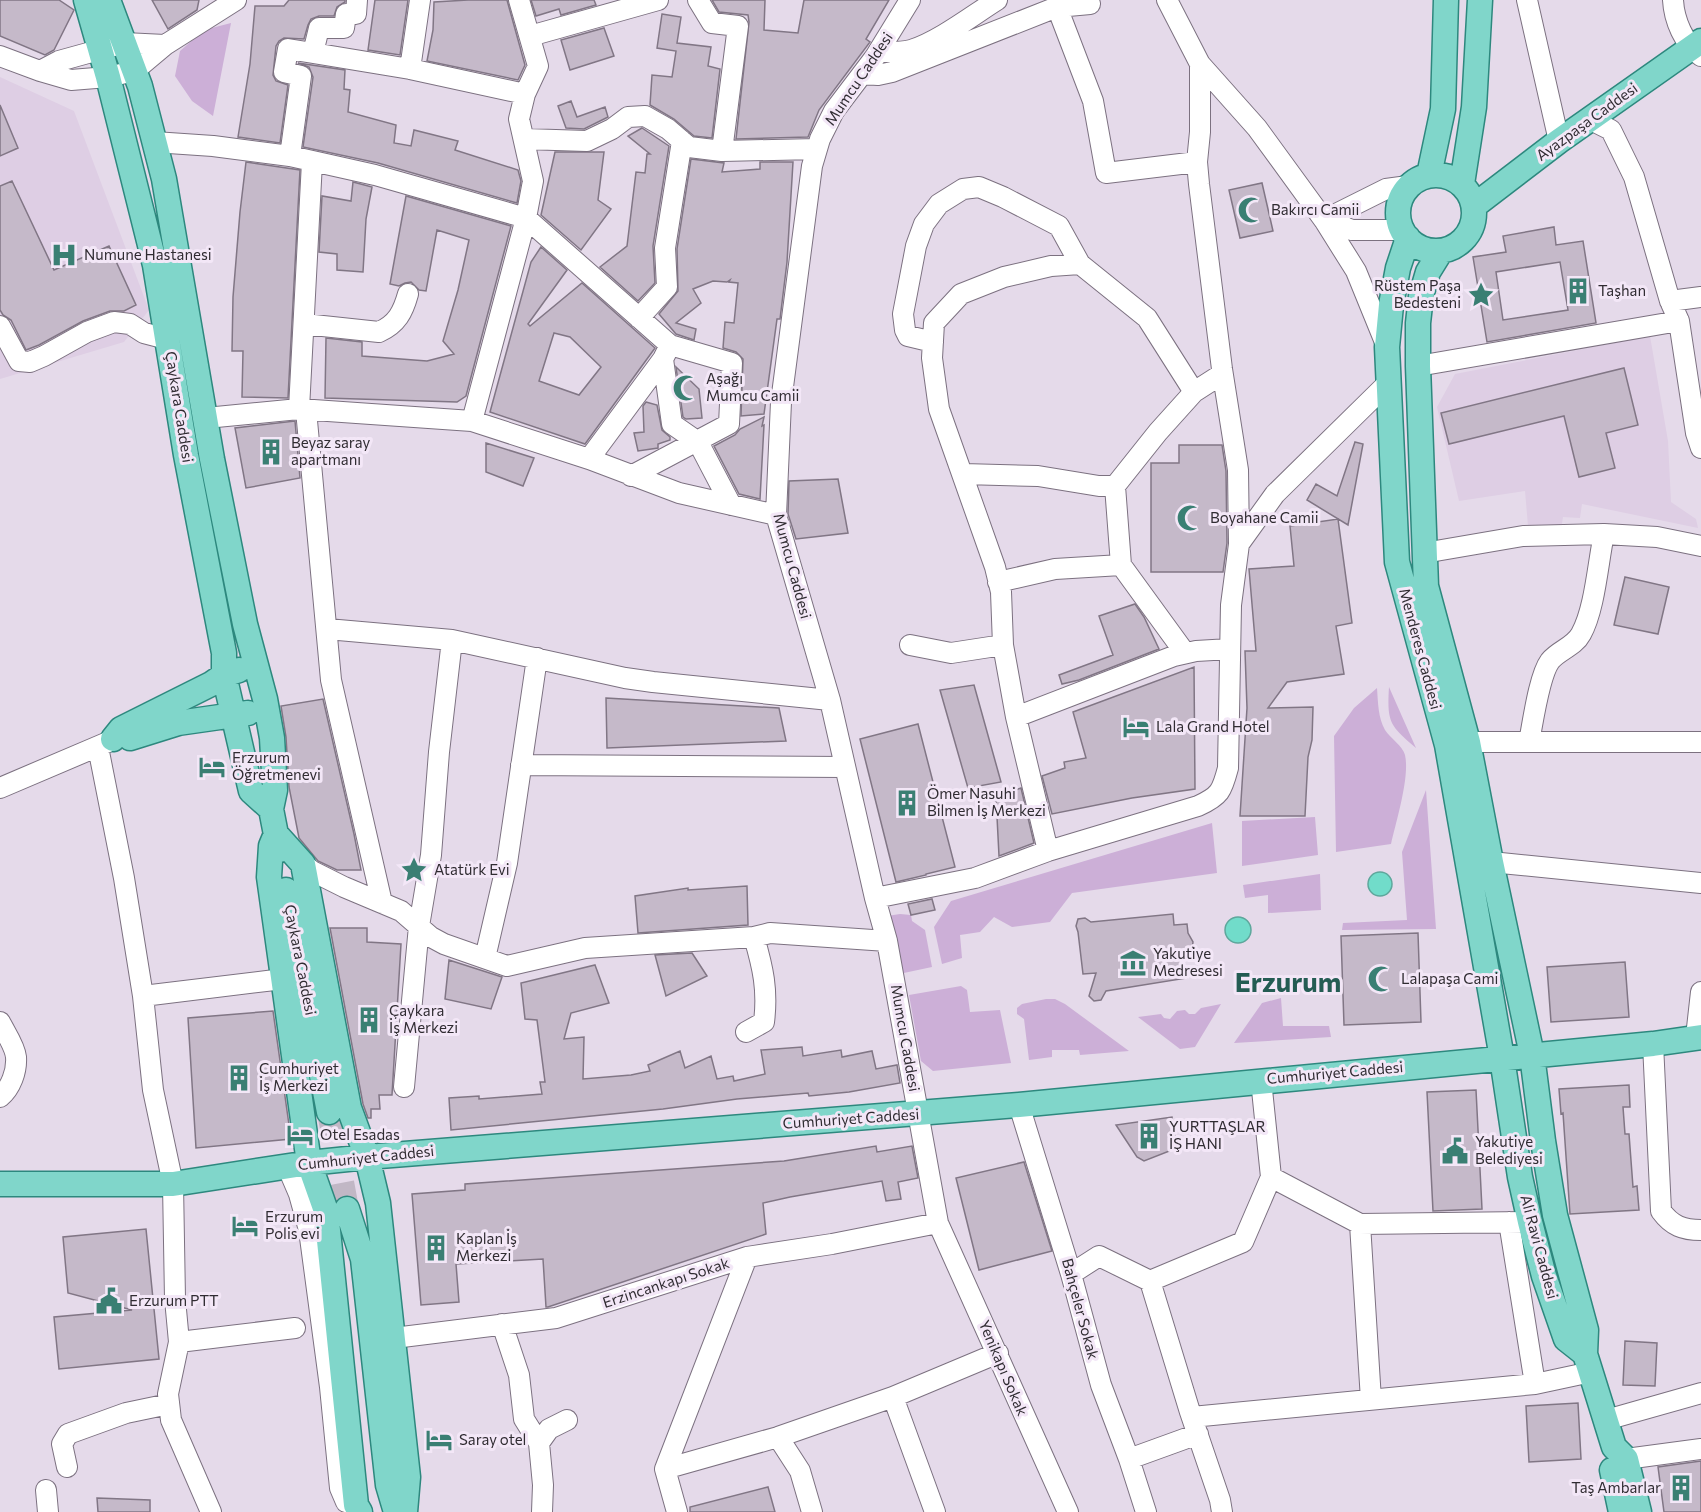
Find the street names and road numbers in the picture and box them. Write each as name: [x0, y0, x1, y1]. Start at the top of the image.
street label: Mumcu Caddesi: [820, 28, 896, 128]
street label: Ayazpaşa Caddesi: [1532, 78, 1641, 164]
street label: Çaykara Caddesi: [162, 350, 198, 464]
street label: Mumcu Caddesi: [770, 511, 816, 620]
street label: Menderes Caddesi: [1396, 586, 1446, 711]
street label: Çaykara Caddesi: [281, 903, 321, 1017]
street label: Mumcu Caddesi: [888, 983, 924, 1093]
street label: Cumhuriyet Caddesi: [1266, 1057, 1404, 1087]
street label: Cumhuriyet Caddesi: [782, 1104, 920, 1132]
street label: Cumhuriyet Caddesi: [297, 1141, 435, 1173]
street label: Ali Ravi Caddesi: [1517, 1193, 1563, 1301]
street label: Erzincankapı Sokak: [600, 1253, 731, 1311]
street label: Bahçeler Sokak: [1059, 1256, 1103, 1361]
street label: Yenikapı Sokak: [976, 1317, 1032, 1418]

